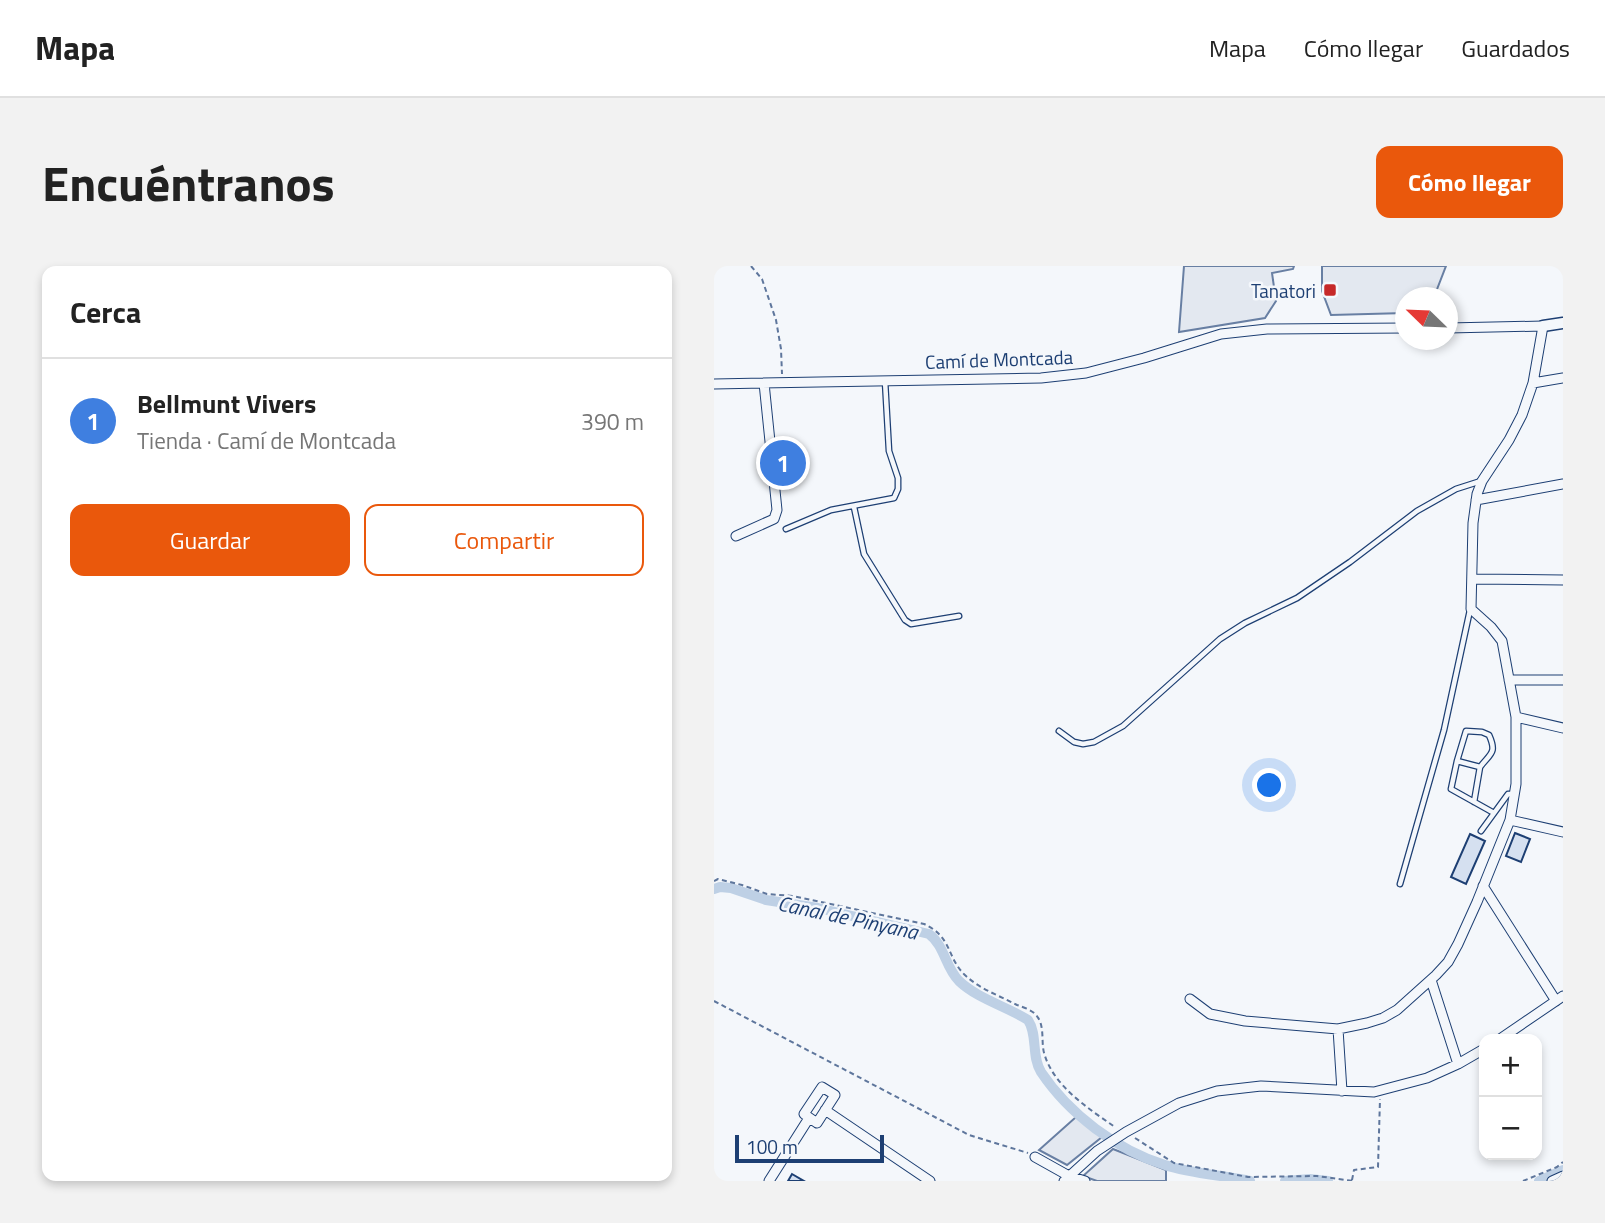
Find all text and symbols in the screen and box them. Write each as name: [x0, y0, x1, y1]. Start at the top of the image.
text: Mapa: [35, 23, 115, 73]
text: Mapa: [1209, 30, 1266, 66]
text: Cómo llegar: [1304, 30, 1423, 66]
text: Guardados: [1461, 30, 1570, 66]
text: Encuéntranos: [42, 145, 335, 220]
button: Cómo llegar: [1376, 146, 1563, 218]
place label: Tanatori: [1251, 276, 1316, 305]
marker: Tanatori: [1322, 282, 1338, 298]
north arrow: [1395, 287, 1458, 350]
text: Cerca: [70, 289, 141, 335]
street label: Camí de Montcada: [925, 342, 1074, 376]
text: Bellmunt Vivers: [137, 384, 316, 423]
text: 1: [87, 404, 99, 439]
text: 390 m: [581, 404, 644, 439]
text: Tienda · Camí de Montcada: [137, 423, 396, 458]
pin: 1: [760, 437, 806, 489]
button: Guardar: [70, 504, 350, 576]
button: Compartir: [364, 504, 644, 576]
your location: [1252, 768, 1286, 802]
water label: Canal de Pinyana: [775, 887, 923, 948]
map controls: [1479, 1034, 1542, 1160]
button: +: [1479, 1034, 1542, 1097]
button: −: [1479, 1097, 1542, 1160]
scale bar: [735, 1132, 884, 1164]
text: 100 m: [746, 1132, 798, 1161]

